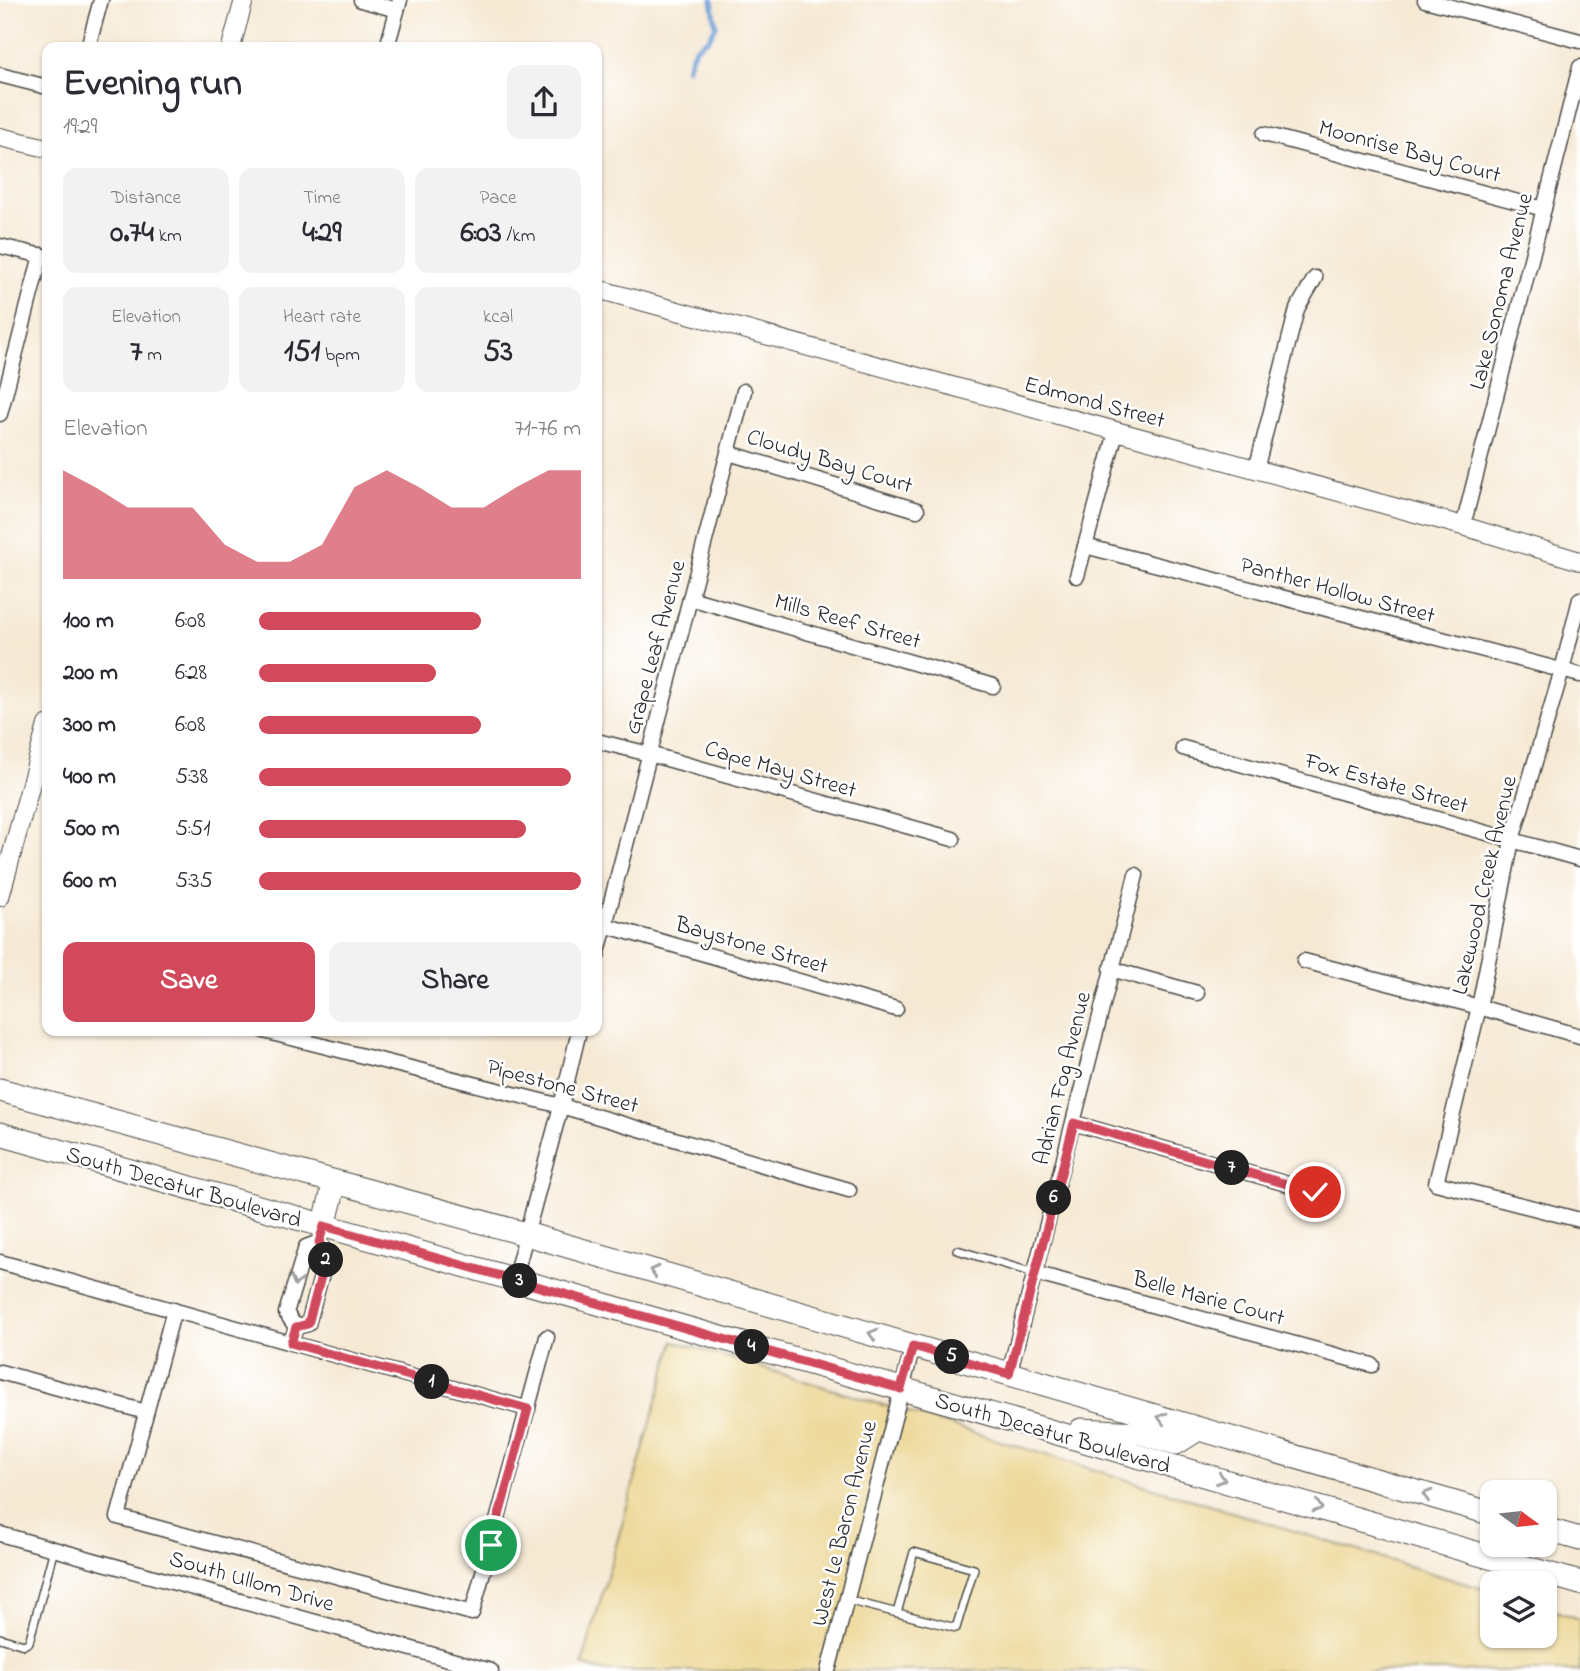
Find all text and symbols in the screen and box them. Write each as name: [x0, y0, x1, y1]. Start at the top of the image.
text: Evening run: [63, 57, 242, 113]
button: share: [507, 65, 581, 139]
text: 19:29: [63, 111, 98, 144]
street label: Moonrise Bay Court: [1314, 112, 1504, 195]
text: Distance: [111, 185, 181, 212]
text: Time: [303, 185, 341, 212]
text: Pace: [479, 185, 517, 212]
street label: Lake Sonoma Avenue: [1462, 189, 1543, 394]
text: 0.74: [110, 212, 154, 256]
text: 4:29: [303, 212, 341, 256]
text: 6:03: [461, 212, 502, 256]
text: km: [154, 223, 182, 250]
text: /km: [502, 223, 535, 250]
text: Elevation: [111, 304, 181, 331]
text: Heart rate: [283, 304, 361, 331]
text: kcal: [483, 304, 513, 331]
text: 7: [130, 331, 142, 375]
text: 151: [284, 331, 320, 375]
text: 53: [483, 331, 513, 375]
text: m: [142, 342, 162, 369]
text: bpm: [320, 342, 360, 369]
street label: Edmond Street: [1020, 369, 1169, 438]
text: Elevation: [63, 413, 148, 446]
text: 71–76 m: [514, 413, 581, 446]
street label: Cloudy Bay Court: [742, 421, 917, 505]
street label: Panther Hollow Street: [1236, 550, 1439, 633]
street label: Grape Leaf Avenue: [617, 556, 696, 738]
street label: Mills Reef Street: [770, 586, 925, 659]
text: 100 m: [63, 605, 114, 638]
text: 6:08: [175, 605, 206, 638]
text: 200 m: [63, 657, 118, 690]
text: 6:28: [175, 657, 207, 690]
text: 300 m: [63, 709, 116, 742]
text: 6:08: [175, 709, 206, 742]
street label: Cape May Street: [700, 733, 860, 810]
street label: Fox Estate Street: [1300, 745, 1472, 824]
text: 400 m: [63, 761, 116, 794]
text: 5:38: [175, 761, 208, 794]
street label: Lakewood Creek Avenue: [1444, 772, 1527, 998]
text: 500 m: [63, 813, 120, 846]
text: 5:51: [175, 813, 211, 846]
text: 600 m: [63, 865, 117, 898]
text: 5:35: [175, 865, 213, 898]
street label: Baystone Street: [670, 909, 832, 986]
button: Save: [63, 942, 315, 1022]
button: Share: [329, 942, 581, 1022]
street label: Adrian Fog Avenue: [1026, 988, 1102, 1169]
street label: Pipestone Street: [483, 1051, 642, 1124]
street label: South Decatur Boulevard: [62, 1139, 305, 1238]
pin: 7: [1214, 1150, 1250, 1186]
text: 7: [1228, 1154, 1235, 1181]
pin: [1285, 1162, 1345, 1222]
icon: check: [1296, 1173, 1334, 1211]
pin: 6: [1036, 1180, 1072, 1216]
text: 6: [1049, 1184, 1058, 1211]
pin: 2: [308, 1242, 344, 1278]
text: 2: [321, 1246, 330, 1273]
street label: Belle Marie Court: [1128, 1263, 1288, 1336]
pin: 3: [503, 1264, 538, 1298]
one-way arrow: [648, 1265, 660, 1279]
text: 3: [516, 1267, 523, 1294]
one-way arrow: [289, 1275, 304, 1287]
one-way arrow: [867, 1328, 879, 1343]
pin: 4: [734, 1330, 770, 1364]
text: 4: [748, 1333, 755, 1360]
pin: 5: [934, 1340, 970, 1374]
text: 5: [946, 1343, 957, 1370]
pin: 1: [414, 1364, 450, 1400]
text: 1: [428, 1368, 435, 1395]
street label: South Decatur Boulevard: [931, 1385, 1174, 1484]
one-way arrow: [1156, 1412, 1168, 1427]
street label: West Le Baron Avenue: [804, 1417, 887, 1630]
one-way arrow: [1215, 1471, 1227, 1486]
north arrow: [1480, 1480, 1558, 1558]
map controls: [1480, 1480, 1557, 1648]
one-way arrow: [1421, 1489, 1433, 1503]
one-way arrow: [1312, 1499, 1324, 1514]
pin: [461, 1515, 521, 1575]
icon: arrive: [472, 1526, 510, 1564]
street label: South Ullom Drive: [165, 1543, 338, 1622]
button: layers: [1480, 1571, 1557, 1648]

